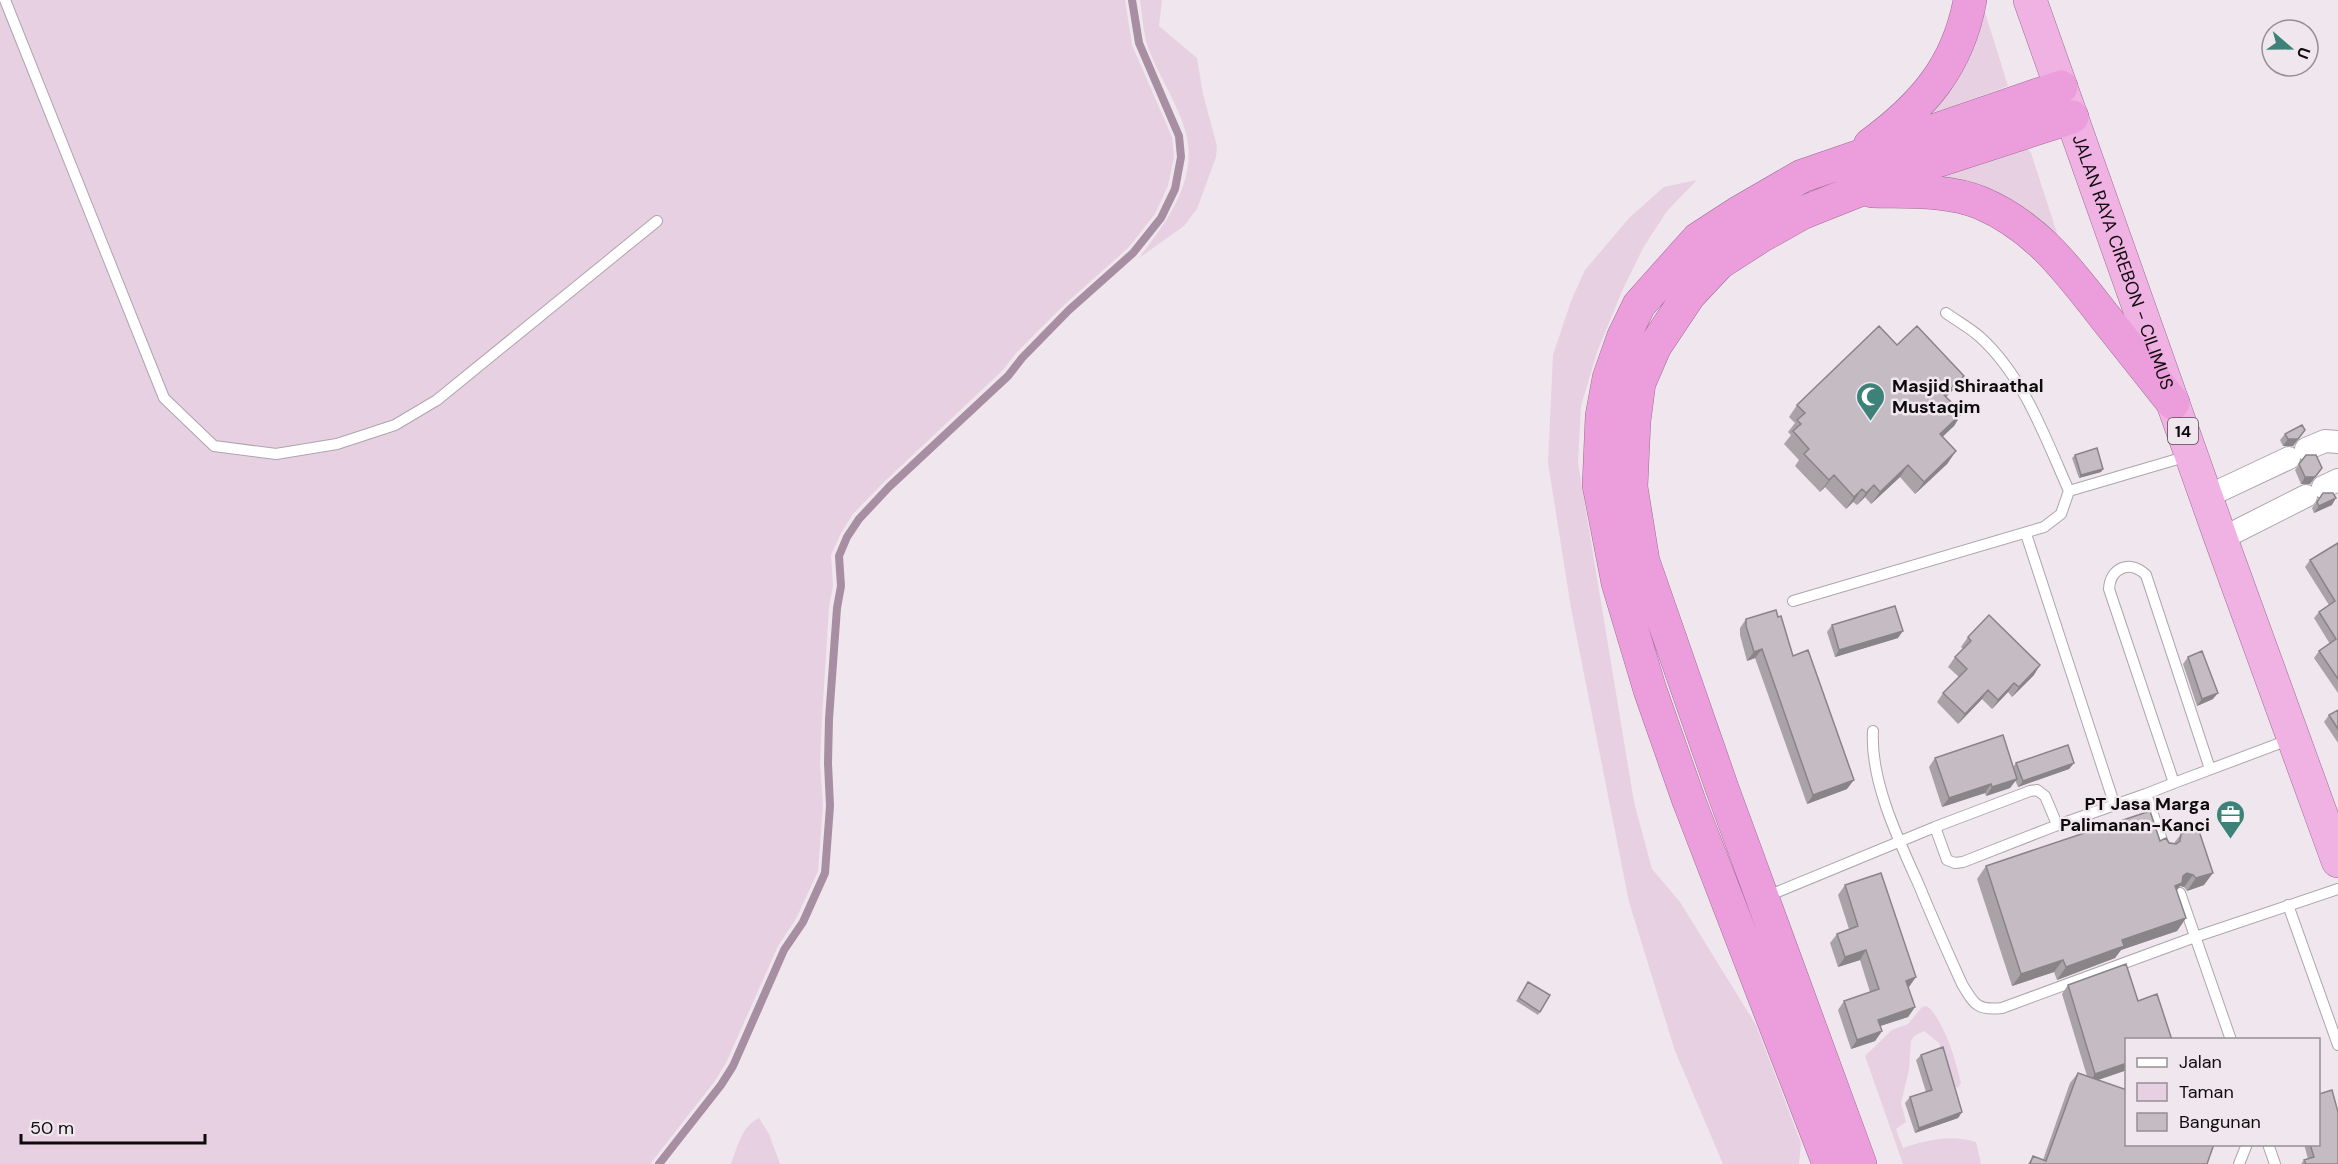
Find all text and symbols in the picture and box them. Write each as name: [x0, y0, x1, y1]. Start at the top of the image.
north arrow: [2260, 18, 2320, 78]
text: U: [2292, 44, 2315, 62]
street label: JALAN RAYA CIREBON - CILIMUS: [2067, 131, 2179, 393]
place label: Masjid Shiraathal Mustaqim: [1892, 374, 2044, 419]
mosque icon: Masjid Shiraathal Mustaqim: [1855, 380, 1887, 422]
road number: 14: [2168, 418, 2198, 444]
place label: PT Jasa Marga Palimanan-Kanci: [2060, 792, 2210, 837]
office icon: PT Jasa Marga Palimanan-Kanci: [2215, 798, 2247, 840]
legend: [2125, 1038, 2320, 1146]
text: Jalan: [2179, 1050, 2222, 1074]
text: Taman: [2179, 1080, 2234, 1104]
scale bar: [21, 1107, 206, 1145]
text: Bangunan: [2179, 1110, 2261, 1134]
text: 50 m: [30, 1116, 74, 1140]

